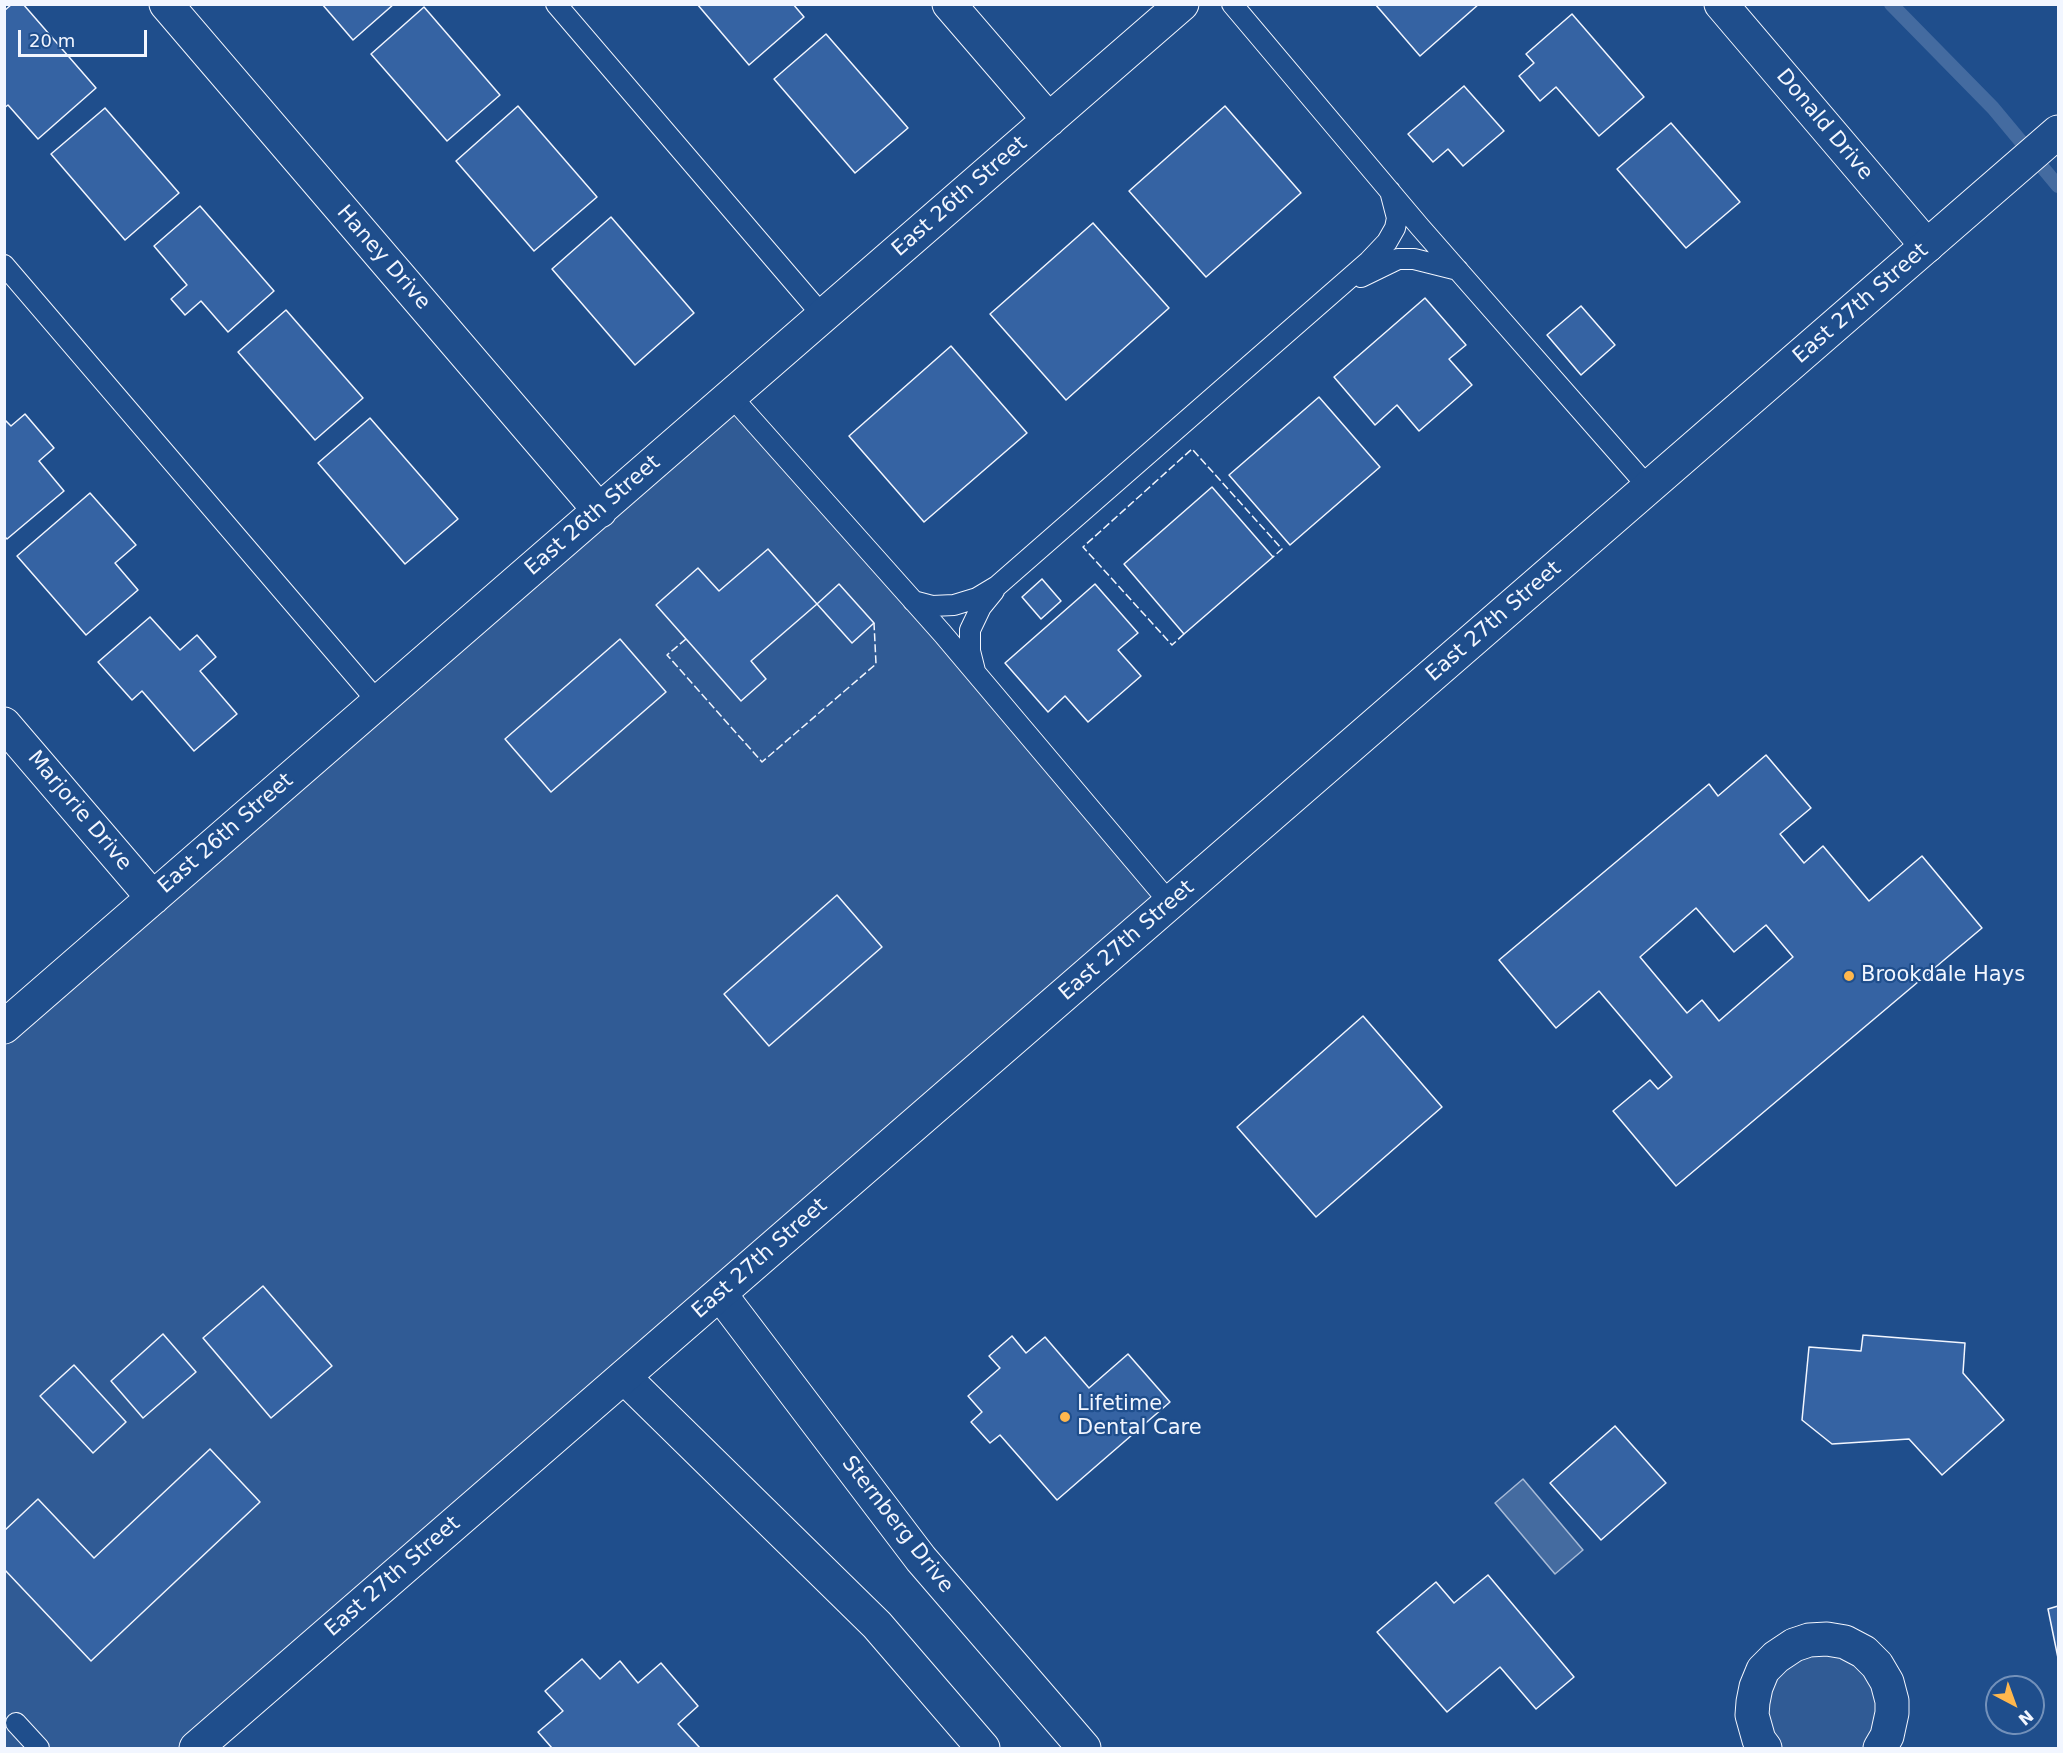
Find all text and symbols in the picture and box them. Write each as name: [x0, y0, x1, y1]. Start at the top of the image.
scale bar: [21, 18, 150, 56]
text: 20 m: [29, 30, 75, 51]
street label: Donald Drive: [1770, 64, 1878, 186]
street label: East 26th Street: [887, 131, 1033, 263]
street label: Haney Drive: [331, 201, 435, 315]
street label: East 27th Street: [1788, 238, 1934, 370]
street label: East 26th Street: [520, 450, 666, 582]
street label: East 27th Street: [1421, 556, 1567, 688]
street label: Marjorie Drive: [22, 746, 136, 876]
street label: East 26th Street: [153, 768, 299, 900]
street label: East 27th Street: [1054, 875, 1200, 1007]
place label: Brookdale Hays: [1861, 963, 2025, 989]
marker: Brookdale Hays: [1842, 969, 1856, 983]
street label: East 27th Street: [687, 1193, 833, 1325]
place label: Lifetime Dental Care: [1077, 1392, 1202, 1442]
marker: Lifetime Dental Care: [1058, 1410, 1072, 1424]
street label: Sternberg Drive: [836, 1452, 958, 1598]
street label: East 27th Street: [320, 1511, 466, 1643]
north arrow: [1985, 1675, 2045, 1735]
text: N: [2015, 1706, 2037, 1729]

